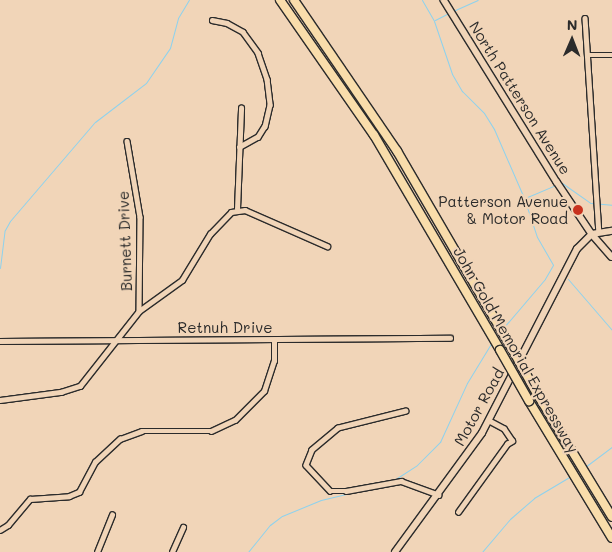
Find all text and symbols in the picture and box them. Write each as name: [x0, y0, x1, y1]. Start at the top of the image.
north arrow: [547, 15, 597, 65]
street label: North Patterson Avenue: [465, 18, 575, 178]
street label: Burnett Drive: [114, 191, 136, 291]
place label: Patterson Avenue & Motor Road: [438, 192, 568, 227]
marker: Patterson Avenue & Motor Road: [572, 204, 584, 216]
street label: John Gold Memorial Expressway: [450, 244, 582, 456]
street label: Retnuh Drive: [178, 319, 272, 337]
street label: Motor Road: [450, 365, 508, 449]

